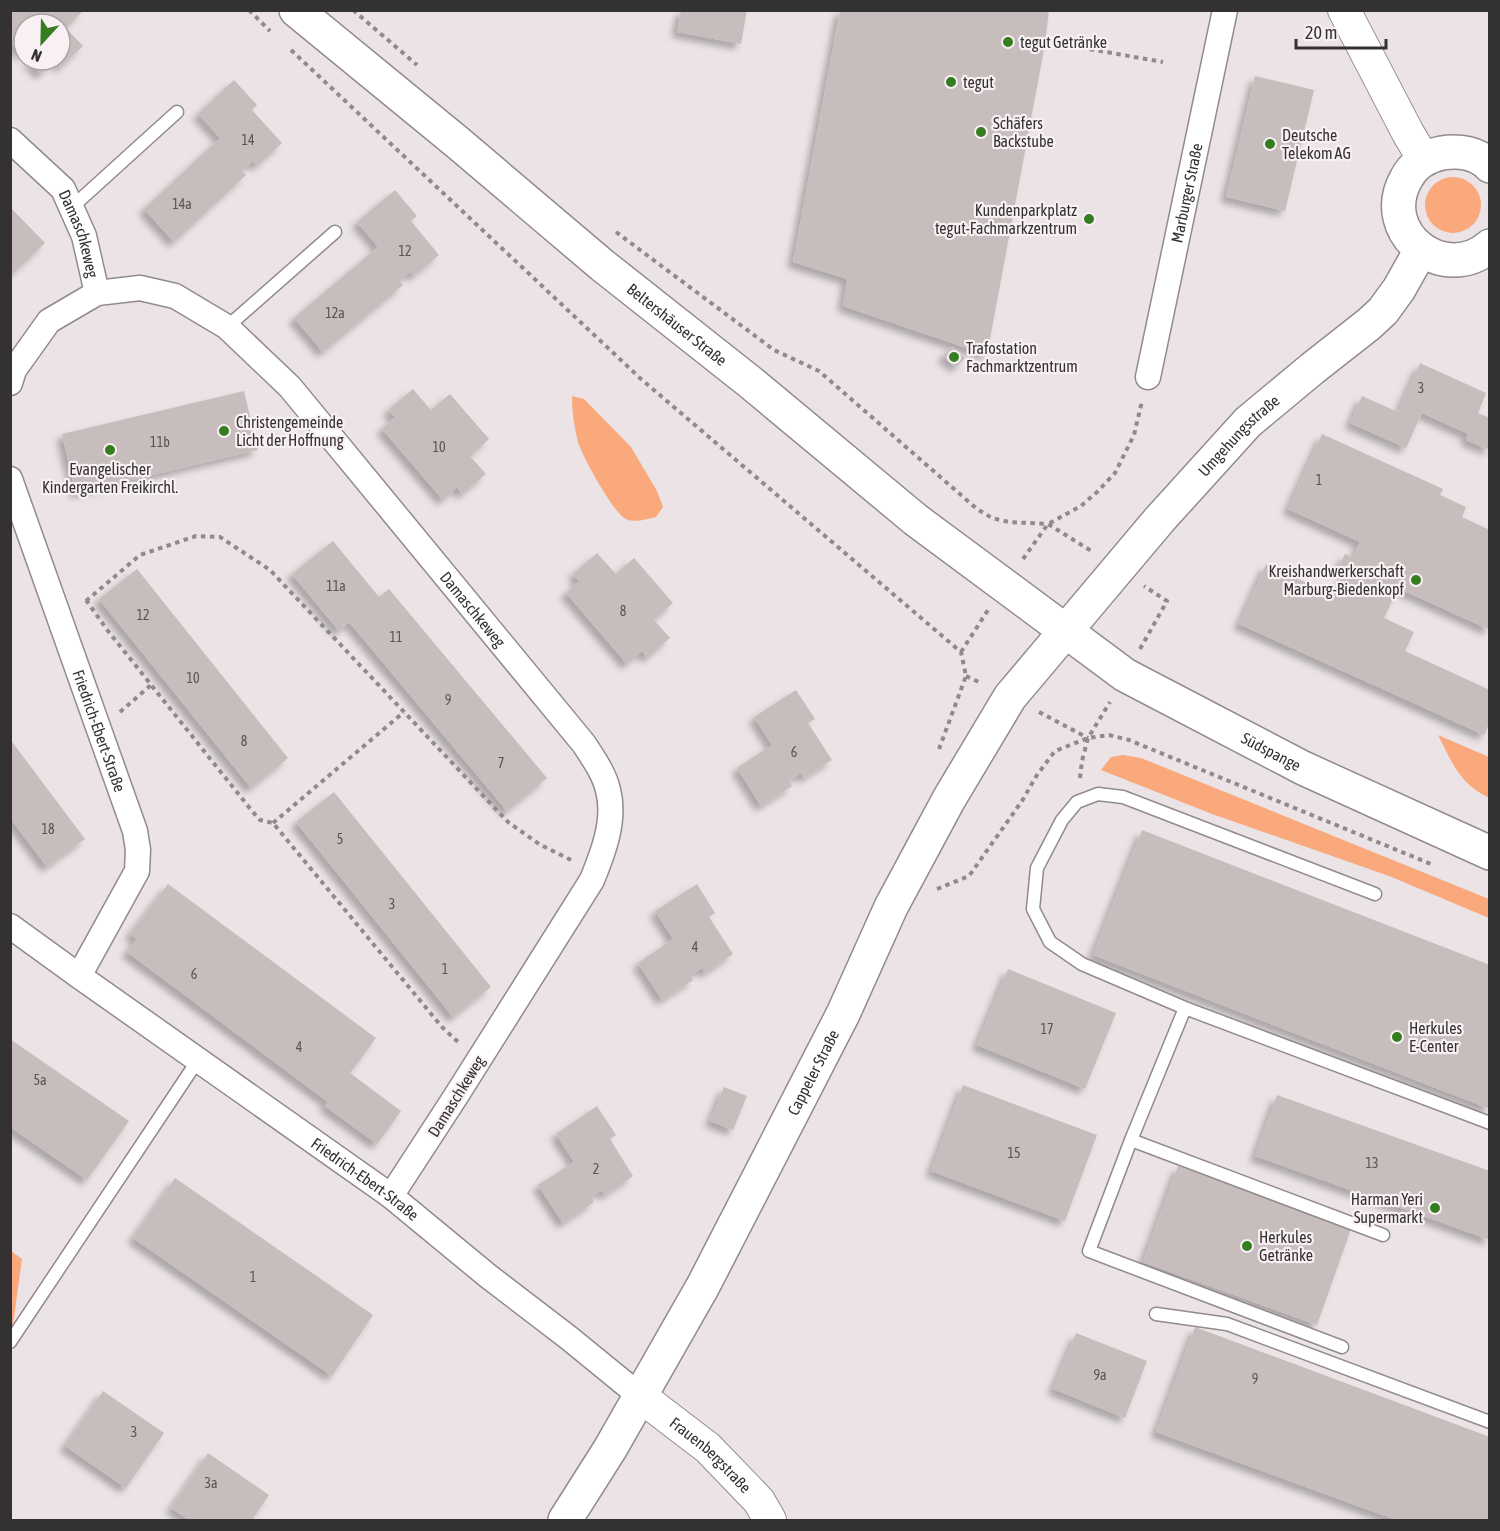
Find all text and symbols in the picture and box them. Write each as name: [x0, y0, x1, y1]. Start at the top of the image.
north arrow: [12, 12, 72, 72]
scale bar: [1296, 12, 1386, 50]
text: 20 m: [1305, 22, 1337, 43]
place label: tegut Getränke: [1020, 33, 1107, 52]
marker: tegut Getränke: [1001, 35, 1015, 49]
text: N: [29, 46, 44, 66]
place label: tegut: [963, 73, 994, 92]
marker: tegut: [944, 75, 958, 89]
place label: Schäfers Backstube: [993, 114, 1054, 150]
marker: Schäfers Backstube: [974, 125, 988, 139]
place label: Deutsche Telekom AG: [1282, 126, 1351, 162]
house number: 14: [241, 132, 255, 148]
marker: Deutsche Telekom AG: [1263, 137, 1277, 151]
street label: Marburger Straße: [1167, 142, 1206, 244]
street label: Damaschkeweg: [55, 187, 102, 280]
house number: 14a: [172, 196, 192, 212]
place label: Kundenparkplatz tegut-Fachmarkzentrum: [935, 201, 1077, 238]
marker: Kundenparkplatz tegut-Fachmarkzentrum: [1082, 212, 1096, 226]
house number: 12: [398, 243, 412, 259]
street label: Beltershäuser Straße: [624, 279, 730, 369]
house number: 12a: [325, 305, 345, 321]
place label: Trafostation Fachmarktzentrum: [966, 339, 1078, 375]
marker: Trafostation Fachmarktzentrum: [947, 350, 961, 364]
house number: 3: [1418, 380, 1424, 396]
street label: Umgehungsstraße: [1194, 391, 1283, 480]
place label: Christengemeinde Licht der Hoffnung: [236, 413, 344, 450]
marker: Christengemeinde Licht der Hoffnung: [217, 424, 231, 438]
house number: 11b: [150, 434, 170, 450]
house number: 10: [432, 439, 446, 455]
marker: Evangelischer Kindergarten Freikirchl.: [103, 443, 117, 457]
place label: Evangelischer Kindergarten Freikirchl.: [42, 460, 178, 497]
house number: 1: [1316, 472, 1322, 488]
place label: Kreishandwerkerschaft Marburg-Biedenkopf: [1268, 562, 1405, 599]
street label: Damaschkeweg: [437, 568, 509, 651]
marker: Kreishandwerkerschaft Marburg-Biedenkopf: [1409, 573, 1423, 587]
house number: 11a: [326, 578, 346, 594]
house number: 8: [620, 603, 627, 619]
house number: 12: [136, 607, 150, 623]
house number: 11: [389, 629, 403, 645]
street label: Friedrich-Ebert-Straße: [69, 667, 129, 794]
house number: 10: [186, 670, 200, 686]
house number: 9: [445, 692, 451, 708]
street label: Südspange: [1238, 728, 1304, 774]
house number: 8: [241, 733, 248, 749]
house number: 6: [791, 744, 798, 760]
house number: 7: [498, 755, 504, 771]
house number: 18: [41, 821, 55, 837]
house number: 5: [337, 831, 343, 847]
house number: 3: [389, 896, 395, 912]
house number: 4: [692, 939, 699, 955]
house number: 1: [442, 961, 448, 977]
house number: 6: [191, 966, 198, 982]
place label: Herkules E-Center: [1409, 1019, 1462, 1055]
house number: 17: [1040, 1021, 1054, 1037]
street label: Cappeler Straße: [784, 1027, 842, 1118]
marker: Herkules E-Center: [1390, 1030, 1404, 1044]
house number: 4: [296, 1039, 303, 1055]
street label: Damaschkeweg: [424, 1052, 489, 1140]
house number: 5a: [33, 1072, 47, 1088]
street label: Friedrich-Ebert-Straße: [308, 1134, 422, 1224]
house number: 15: [1007, 1145, 1021, 1161]
house number: 13: [1365, 1155, 1379, 1171]
house number: 2: [593, 1161, 599, 1177]
place label: Harman Yeri Supermarkt: [1351, 1190, 1423, 1227]
marker: Harman Yeri Supermarkt: [1428, 1201, 1442, 1215]
place label: Herkules Getränke: [1259, 1228, 1313, 1264]
marker: Herkules Getränke: [1240, 1239, 1254, 1253]
house number: 1: [250, 1269, 256, 1285]
house number: 9a: [1093, 1367, 1107, 1383]
house number: 9: [1252, 1371, 1258, 1387]
street label: Frauenbergstraße: [666, 1413, 755, 1496]
house number: 3: [131, 1424, 137, 1440]
house number: 3a: [204, 1475, 218, 1491]

